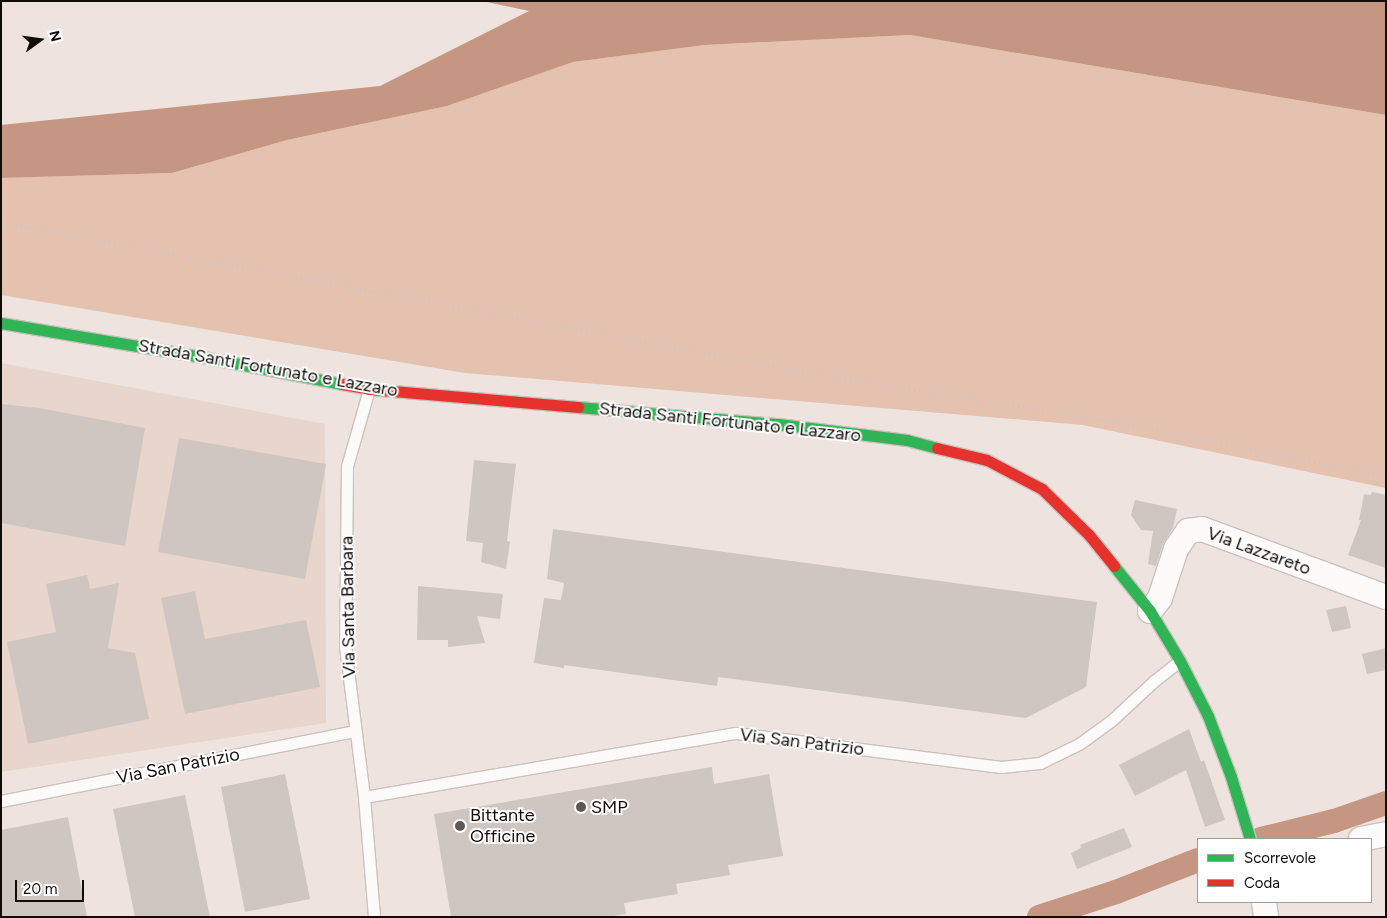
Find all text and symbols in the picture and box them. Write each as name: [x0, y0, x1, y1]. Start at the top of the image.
north arrow: [15, 15, 65, 65]
text: N: [45, 29, 65, 44]
street label: Strada Santi Fortunato e Lazzaro: [137, 335, 399, 401]
street label: Strada Santi Fortunato e Lazzaro: [598, 398, 862, 446]
street label: Via Lazzareto: [1204, 522, 1314, 580]
street label: Via Santa Barbara: [336, 536, 360, 678]
street label: Via San Patrizio: [739, 724, 865, 760]
street label: Via San Patrizio: [115, 743, 241, 789]
place label: SMP: [591, 796, 628, 818]
marker: SMP: [575, 801, 587, 813]
place label: Bittante Officine: [470, 805, 535, 848]
marker: Bittante Officine: [454, 820, 466, 832]
legend: [1197, 838, 1372, 903]
text: Scorrevole: [1244, 849, 1316, 867]
scale bar: [18, 870, 86, 902]
text: Coda: [1244, 874, 1280, 892]
text: 20 m: [23, 880, 57, 898]

